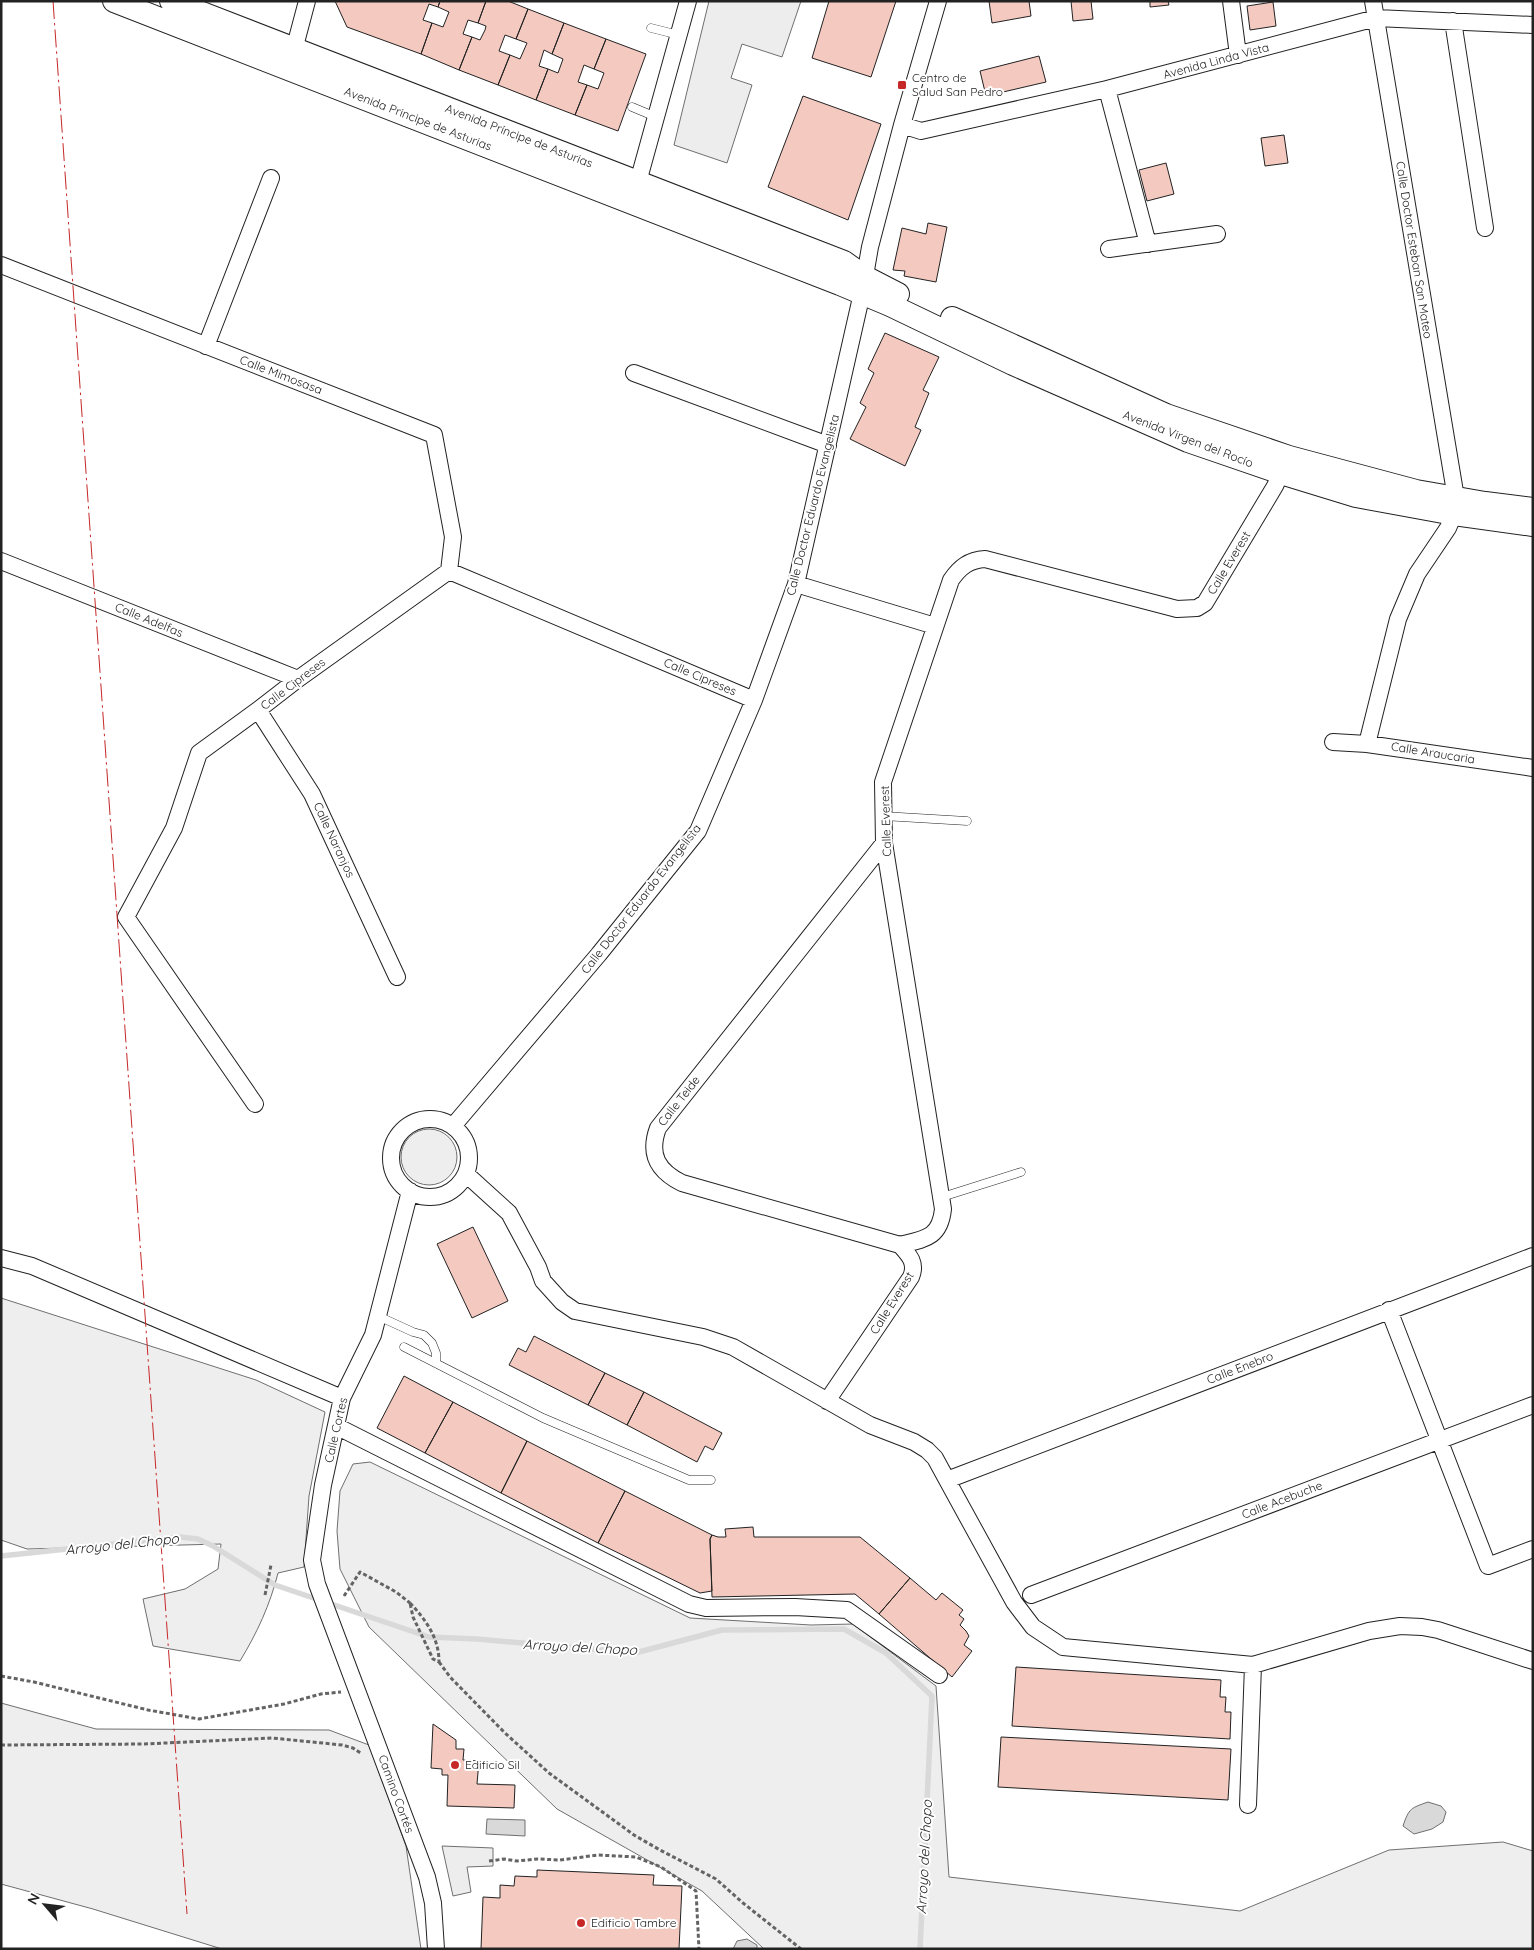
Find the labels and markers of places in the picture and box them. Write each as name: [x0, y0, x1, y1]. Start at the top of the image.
place label: Centro de Salud San Pedro: [912, 70, 1003, 99]
marker: Centro de Salud San Pedro: [896, 79, 908, 91]
place label: Edificio Sil: [465, 1757, 520, 1772]
marker: Edificio Sil: [449, 1759, 461, 1771]
place label: Edificio Tambre: [591, 1915, 677, 1930]
marker: Edificio Tambre: [575, 1917, 587, 1929]

